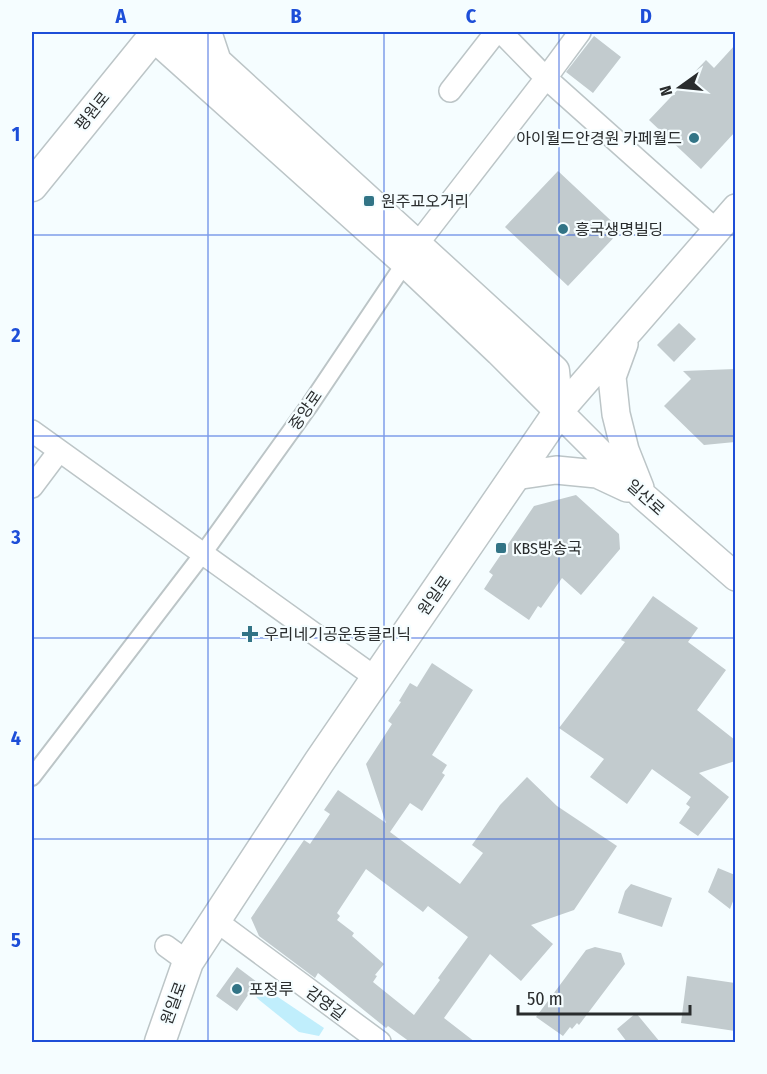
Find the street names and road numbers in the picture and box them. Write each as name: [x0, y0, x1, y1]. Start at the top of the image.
street label: 평원로: [71, 88, 114, 134]
street label: 중앙로: [285, 387, 326, 434]
street label: 일산로: [623, 476, 669, 519]
street label: 원일로: [414, 572, 455, 619]
street label: 원일로: [157, 979, 190, 1027]
street label: 감영길: [302, 983, 349, 1024]

